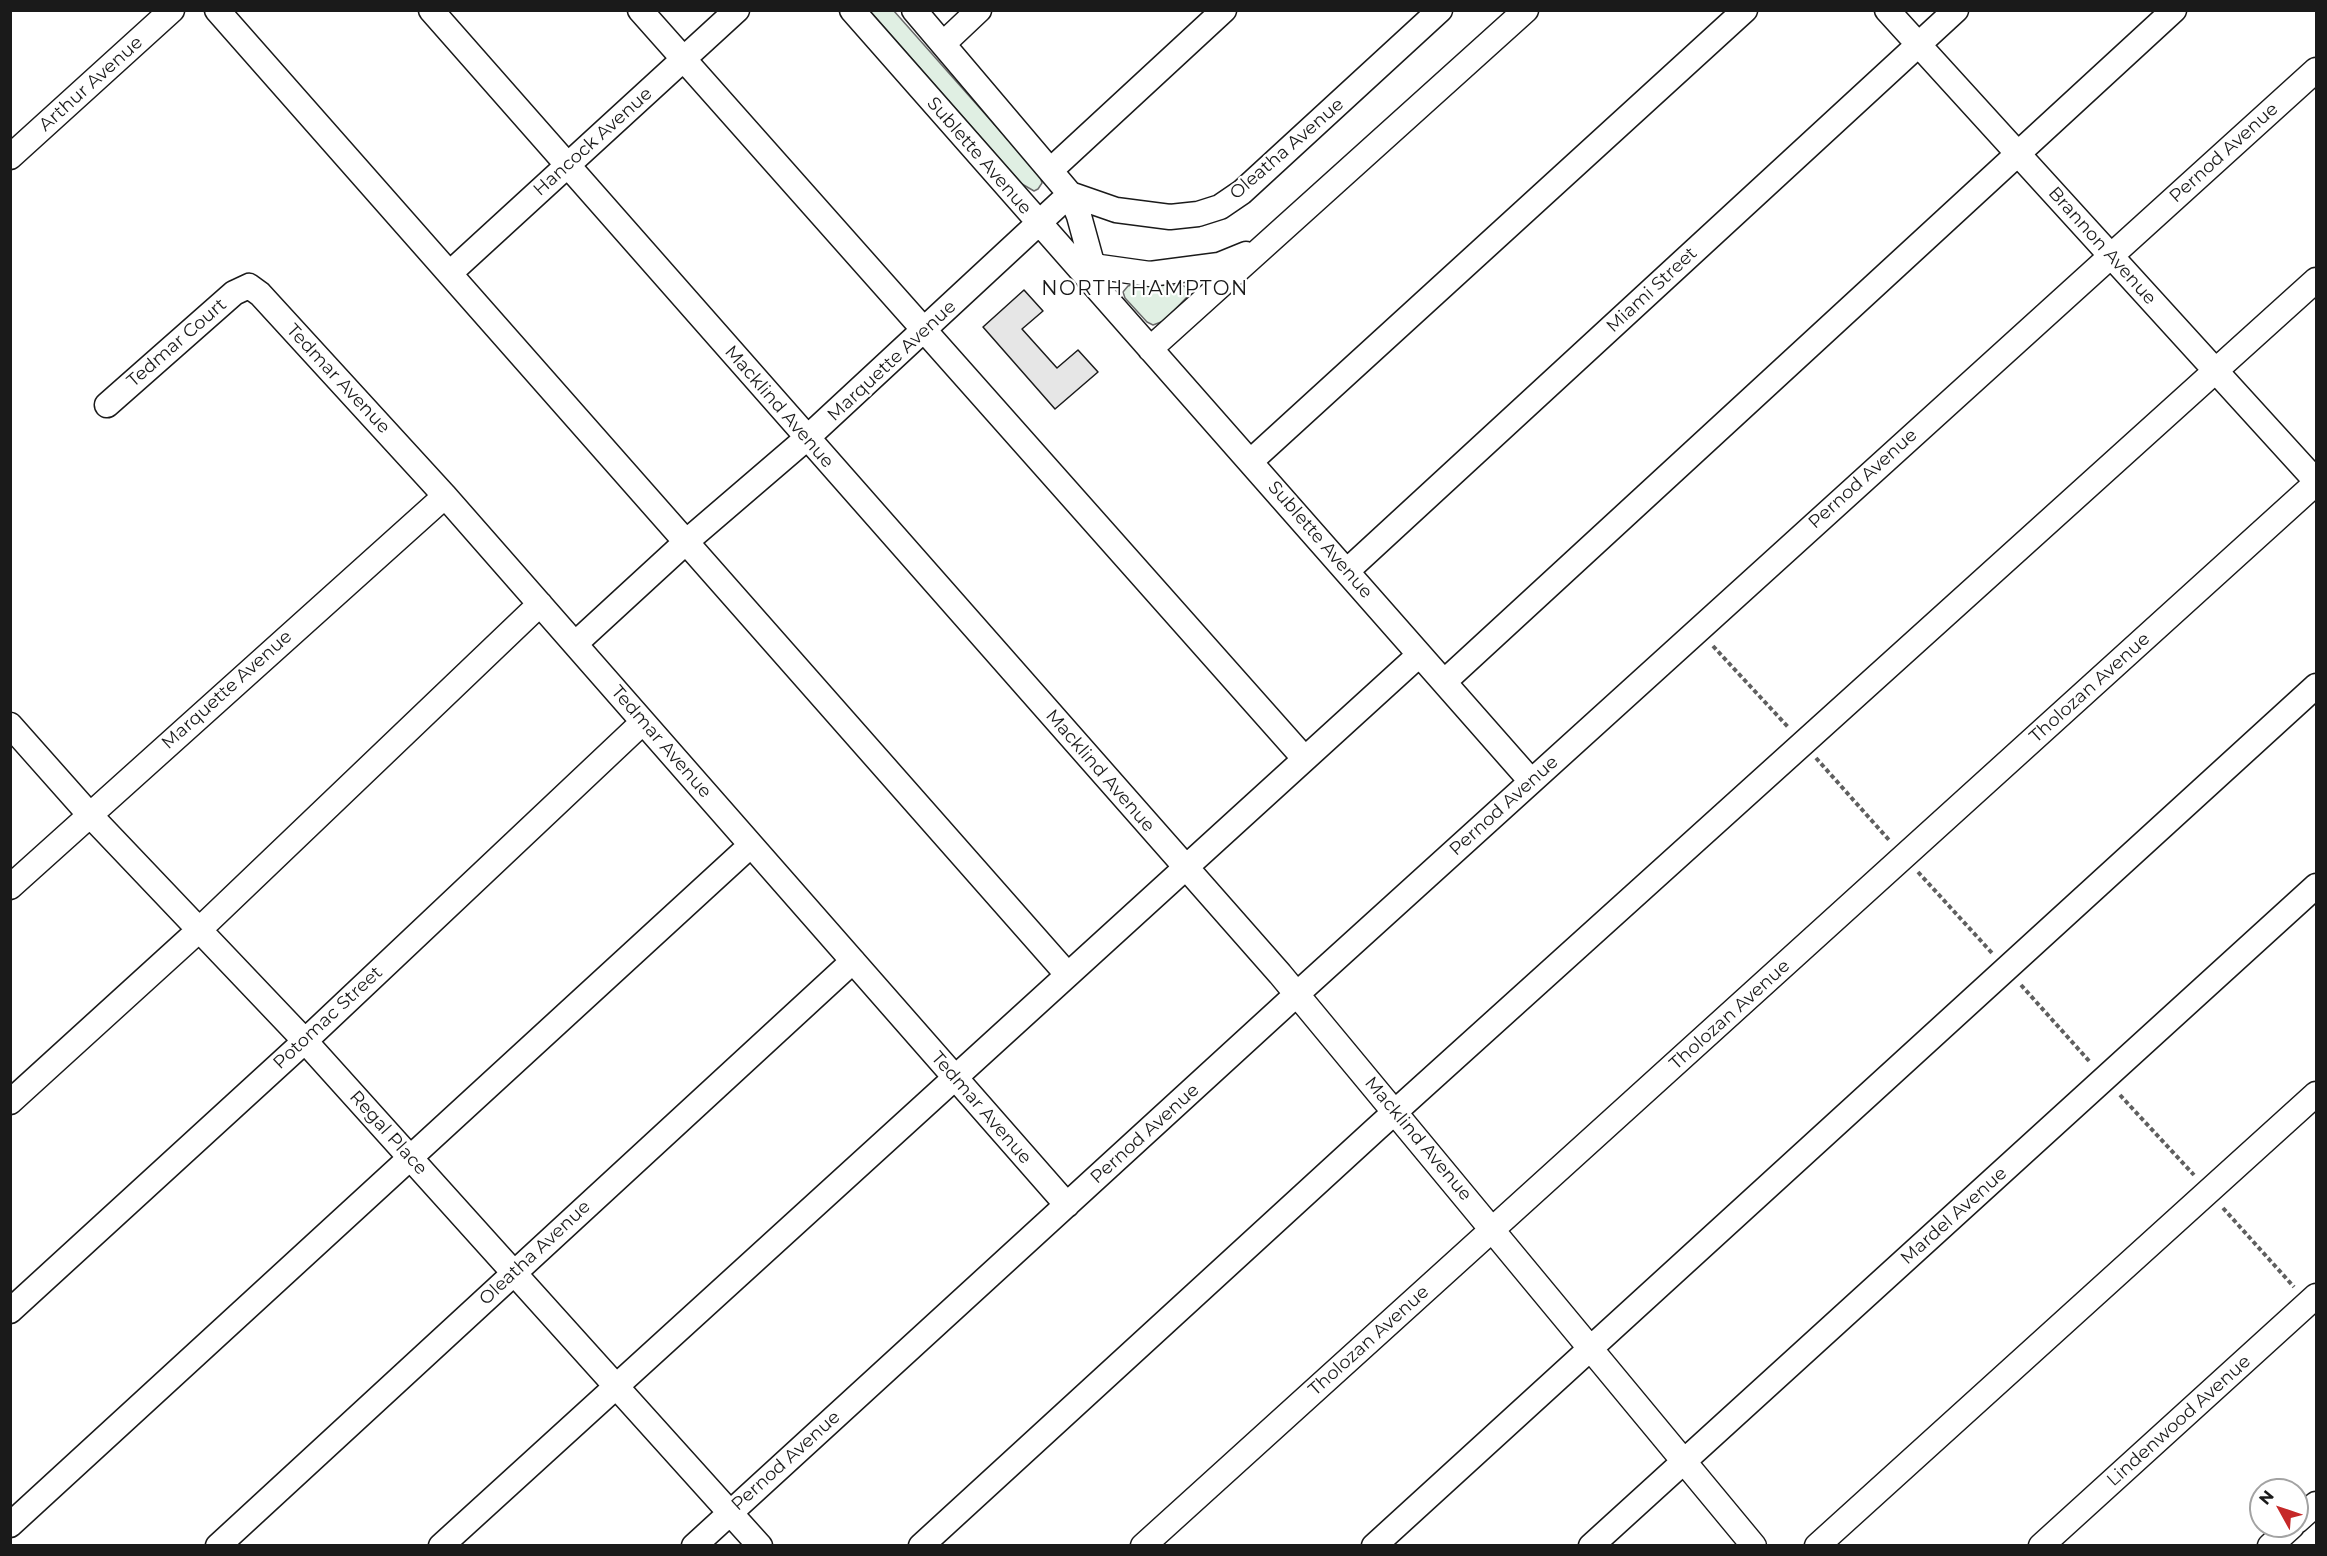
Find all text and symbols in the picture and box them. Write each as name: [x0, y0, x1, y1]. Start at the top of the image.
street label: Arthur Avenue: [35, 32, 147, 136]
street label: Hancock Avenue: [529, 83, 657, 201]
street label: Sublette Avenue: [922, 93, 1036, 219]
street label: Oleatha Avenue: [1226, 94, 1348, 204]
street label: Pernod Avenue: [2165, 98, 2283, 208]
street label: Brannon Avenue: [2043, 183, 2161, 309]
street label: Miami Street: [1602, 243, 1702, 337]
district label: NORTH HAMPTON: [1041, 277, 1249, 301]
street label: Tedmar Court: [123, 294, 231, 392]
street label: Marquette Avenue: [823, 296, 961, 426]
street label: Tedmar Avenue: [282, 320, 394, 438]
street label: Macklind Avenue: [720, 341, 838, 473]
street label: Pernod Avenue: [1804, 424, 1922, 534]
street label: Sublette Avenue: [1263, 477, 1377, 603]
street label: Marquette Avenue: [158, 626, 296, 754]
street label: Tholozan Avenue: [2025, 628, 2155, 748]
street label: Tedmar Avenue: [606, 681, 716, 803]
street label: Macklind Avenue: [1041, 705, 1159, 837]
street label: Pernod Avenue: [1445, 751, 1563, 861]
street label: Tholozan Avenue: [1665, 955, 1795, 1075]
street label: Potomac Street: [269, 962, 387, 1074]
street label: Tedmar Avenue: [926, 1047, 1036, 1169]
street label: Macklind Avenue: [1360, 1073, 1476, 1205]
street label: Pernod Avenue: [1086, 1079, 1204, 1189]
street label: Regal Place: [345, 1087, 431, 1179]
street label: Mardel Avenue: [1896, 1163, 2012, 1269]
street label: Oleatha Avenue: [475, 1196, 595, 1310]
street label: Tholozan Avenue: [1304, 1281, 1434, 1401]
street label: Lindenwood Avenue: [2103, 1351, 2255, 1491]
street label: Pernod Avenue: [727, 1406, 845, 1516]
north arrow: [2249, 1478, 2309, 1538]
text: N: [2255, 1486, 2278, 1508]

